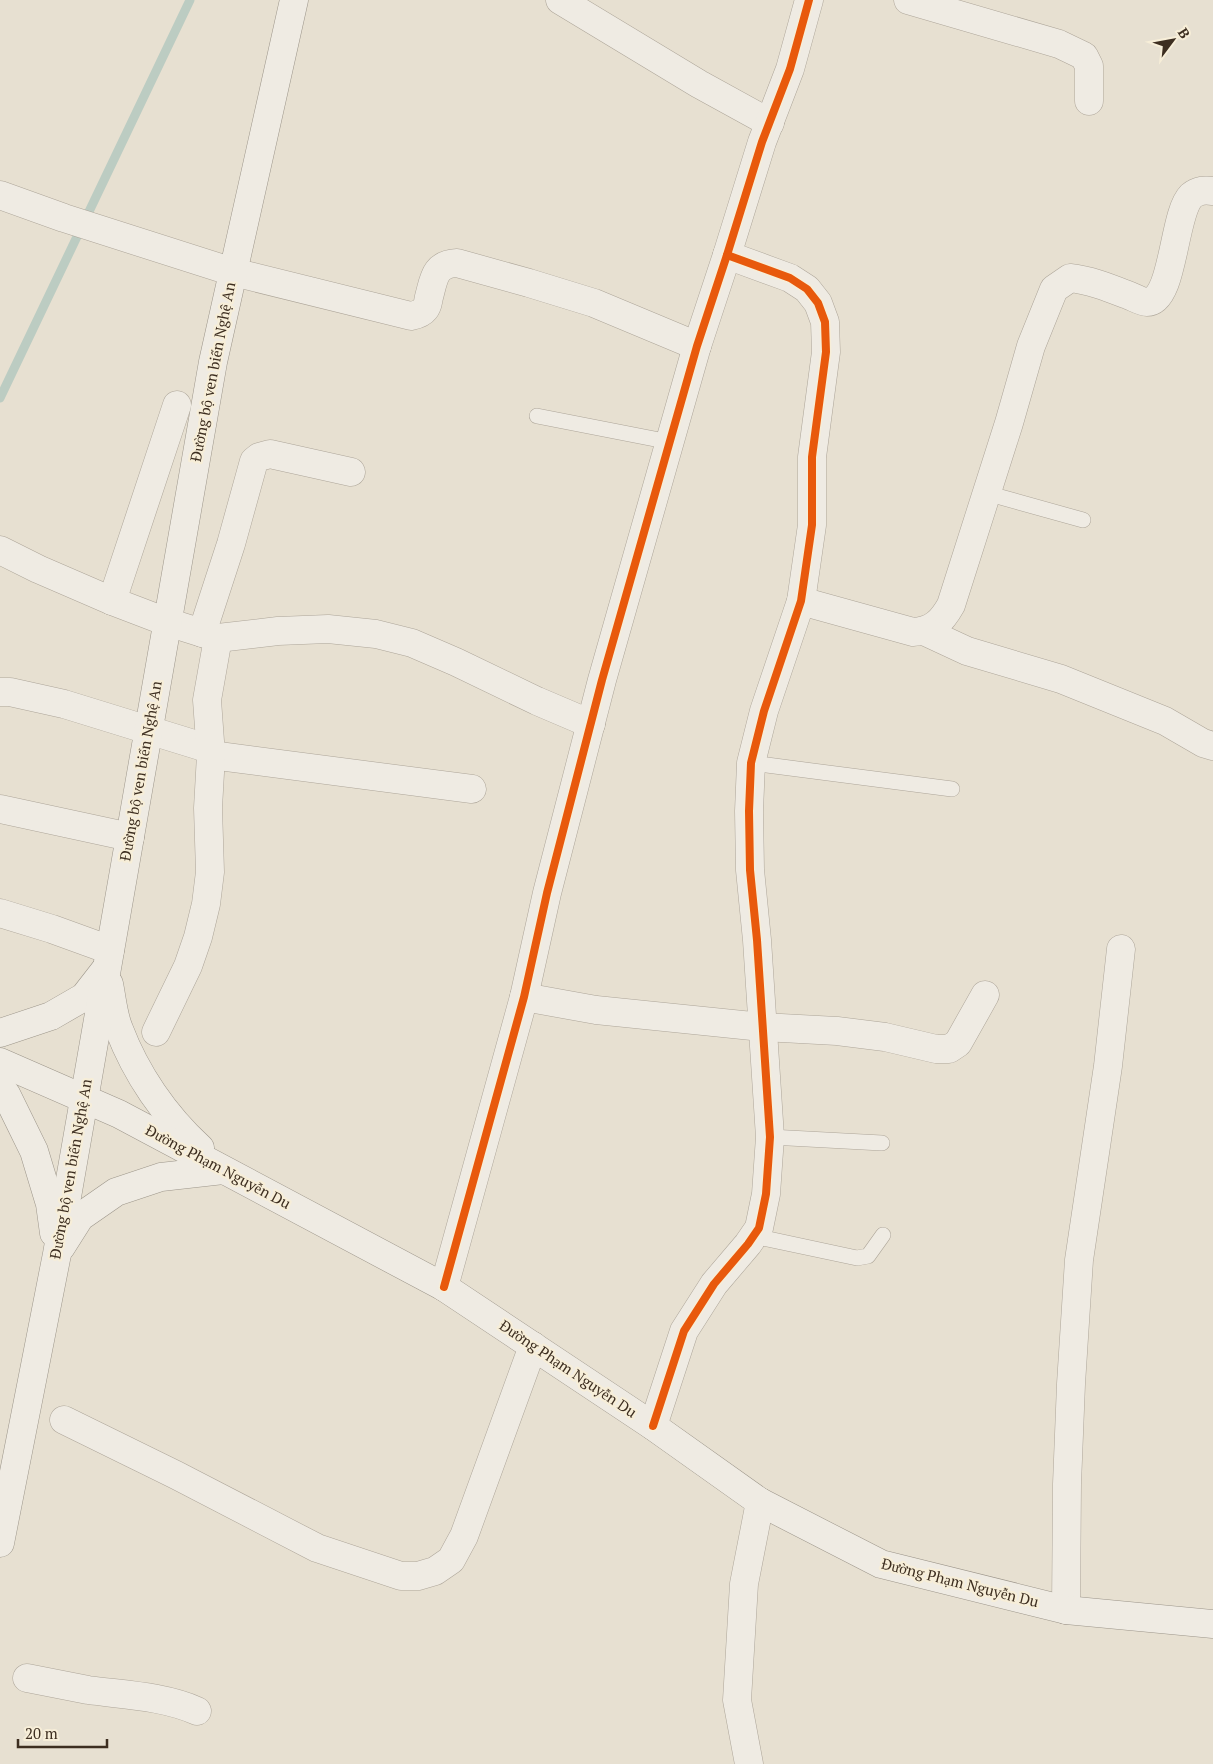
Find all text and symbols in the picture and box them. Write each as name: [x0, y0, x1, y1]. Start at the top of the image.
north arrow: [1148, 15, 1198, 65]
text: B: [1174, 24, 1195, 42]
street label: Đường bộ ven biển Nghệ An: [185, 280, 239, 463]
street label: Đường bộ ven biển Nghệ An: [114, 679, 166, 863]
street label: Đường bộ ven biển Nghệ An: [44, 1077, 96, 1261]
street label: Đường Phạm Nguyễn Du: [142, 1119, 295, 1213]
street label: Đường Phạm Nguyễn Du: [496, 1315, 641, 1422]
street label: Đường Phạm Nguyễn Du: [879, 1553, 1041, 1611]
scale bar: [18, 1716, 106, 1748]
text: 20 m: [25, 1723, 58, 1743]

